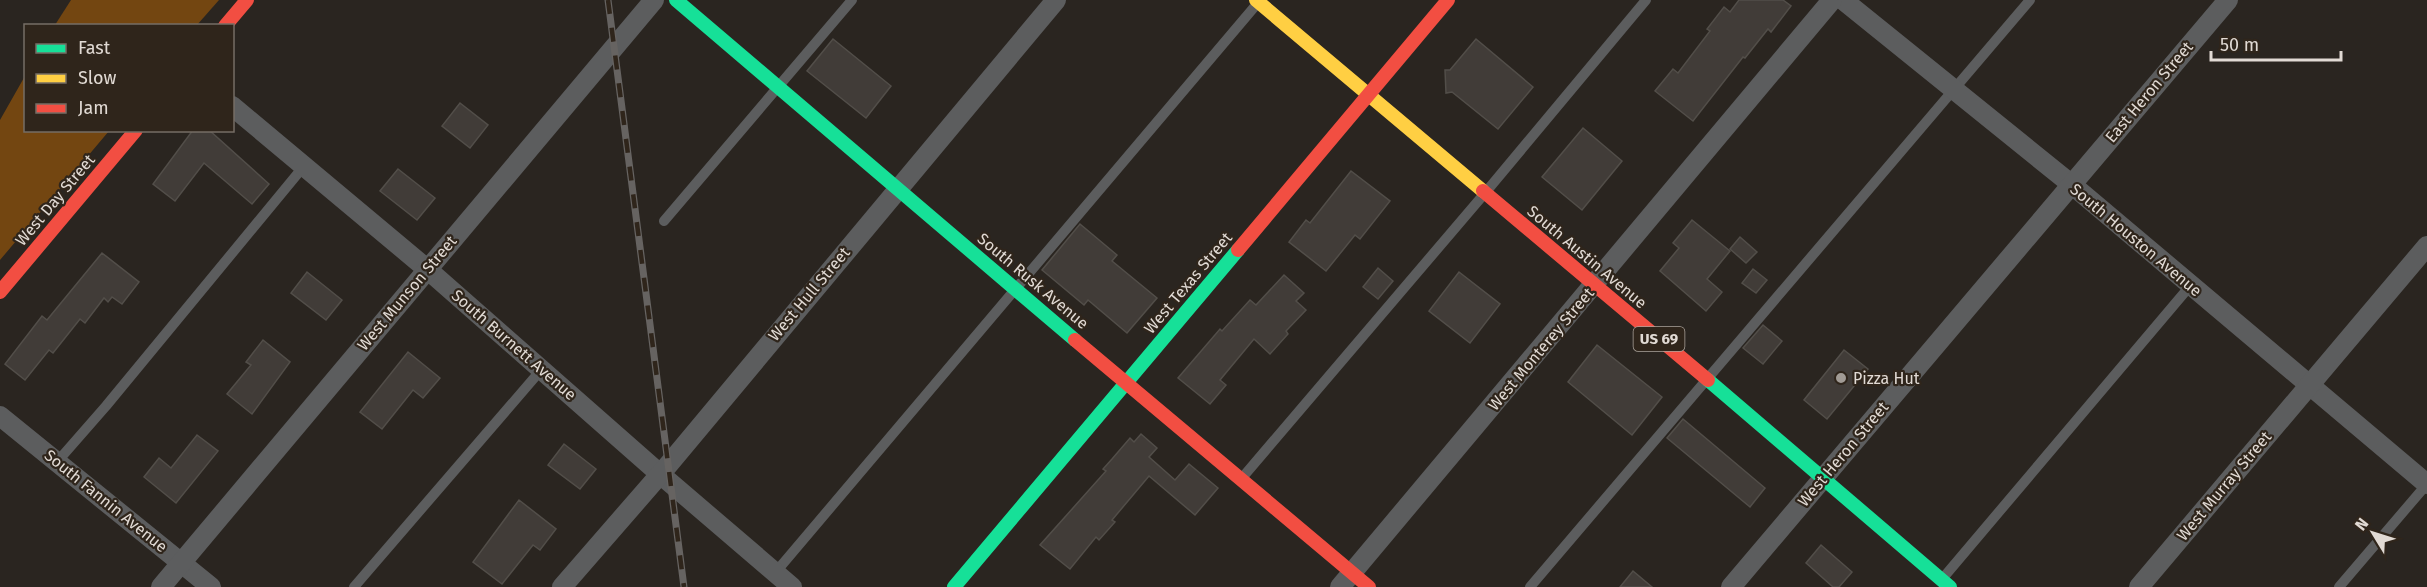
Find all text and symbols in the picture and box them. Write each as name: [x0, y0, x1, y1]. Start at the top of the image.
legend: [24, 24, 234, 132]
scale bar: [2211, 24, 2342, 62]
text: 50 m: [2220, 34, 2259, 56]
text: Fast: [78, 37, 111, 59]
street label: East Heron Street: [2101, 37, 2197, 146]
text: Slow: [78, 67, 117, 89]
text: Jam: [78, 97, 109, 119]
street label: West Day Street: [11, 150, 99, 250]
street label: South Houston Avenue: [2067, 180, 2205, 300]
street label: South Austin Avenue: [1524, 202, 1650, 312]
street label: West Texas Street: [1140, 228, 1236, 338]
street label: South Rusk Avenue: [974, 229, 1092, 333]
street label: West Munson Street: [353, 231, 461, 354]
street label: West Hull Street: [764, 243, 854, 345]
street label: West Monterey Street: [1484, 284, 1598, 414]
street label: South Burnett Avenue: [448, 286, 580, 404]
road number: US 69: [1634, 327, 1684, 351]
place label: Pizza Hut: [1853, 369, 1920, 388]
marker: Pizza Hut: [1834, 371, 1848, 385]
street label: West Heron Street: [1794, 398, 1892, 510]
street label: West Murray Street: [2173, 427, 2275, 545]
street label: South Fannin Avenue: [41, 446, 171, 556]
north arrow: [2343, 503, 2403, 563]
text: N: [2351, 514, 2372, 534]

